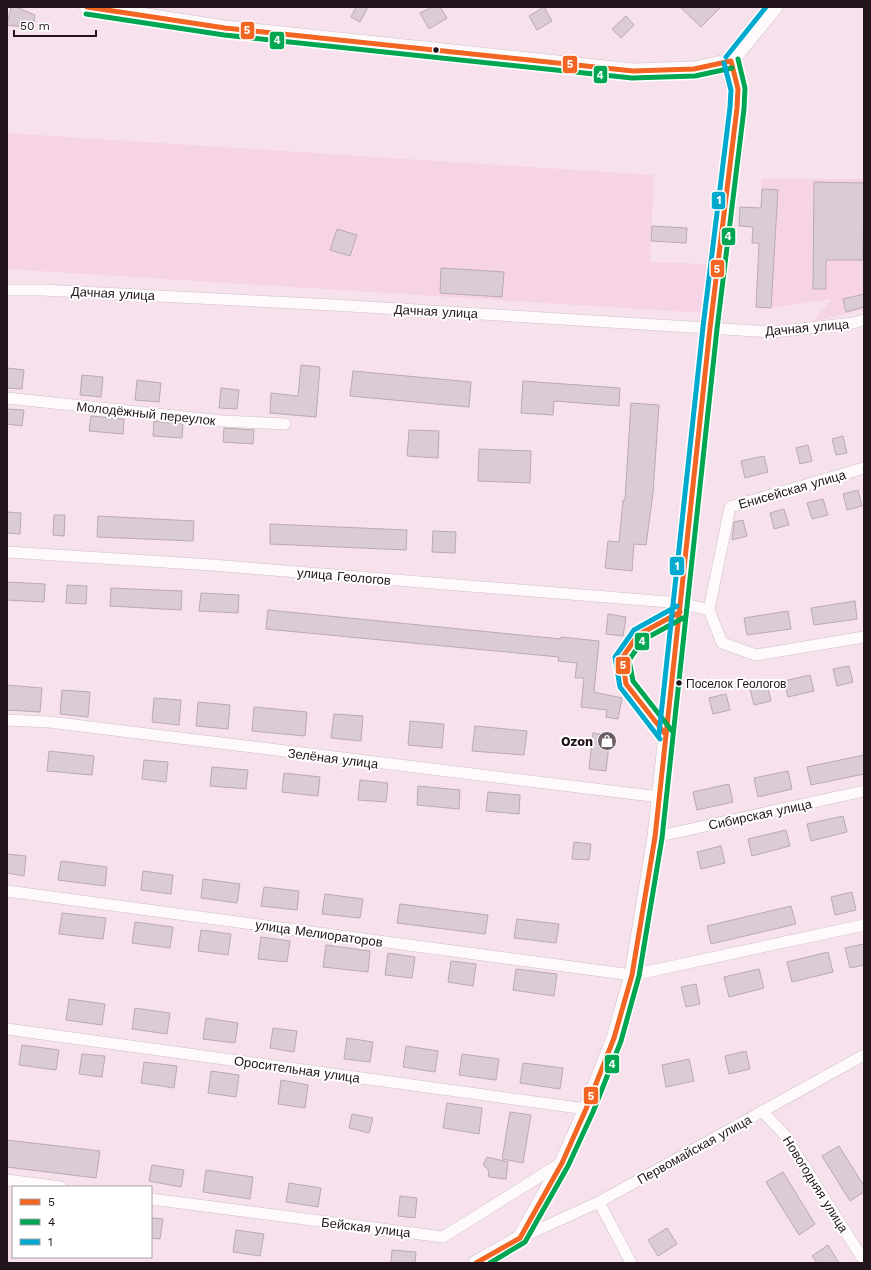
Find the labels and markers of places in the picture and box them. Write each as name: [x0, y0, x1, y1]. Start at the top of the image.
unlabelled marker: [431, 45, 441, 55]
place label: Поселок Геологов: [686, 677, 786, 691]
marker: Поселок Геологов: [674, 678, 684, 688]
shop icon: Ozon: [596, 730, 618, 752]
place label: Ozon: [561, 734, 593, 749]

